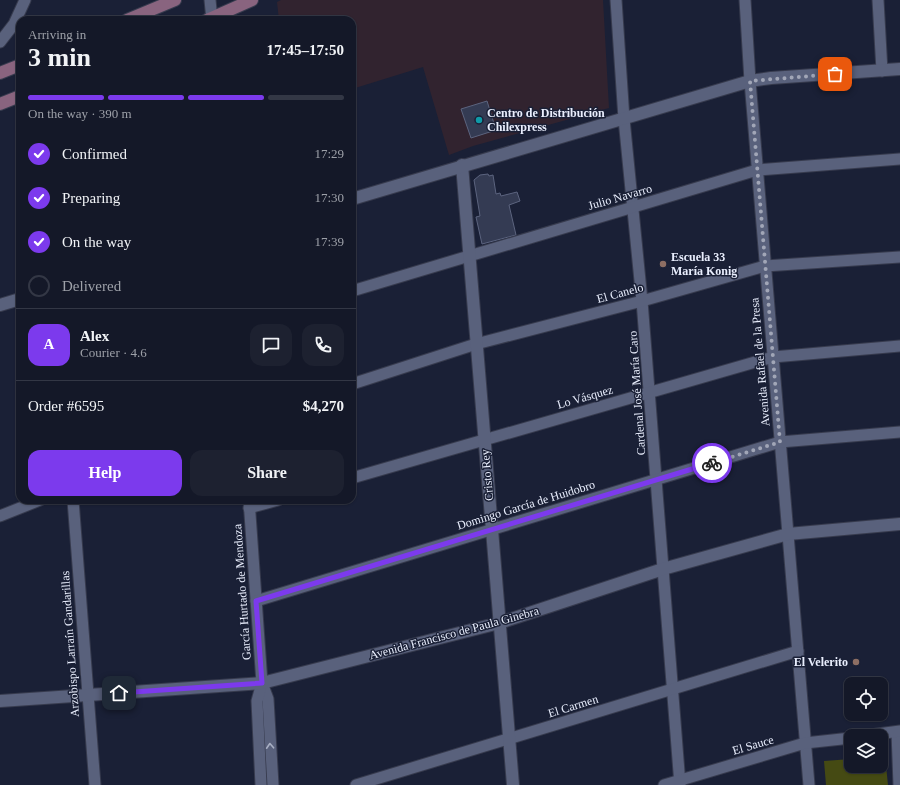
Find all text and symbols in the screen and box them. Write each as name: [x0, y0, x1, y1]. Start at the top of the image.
text: Arriving in: [28, 27, 86, 42]
text: 17:45–17:50: [267, 42, 344, 58]
text: 3 min: [28, 43, 91, 72]
pin: [818, 57, 852, 91]
icon: bag: [824, 63, 846, 85]
text: On the way · 390 m: [28, 106, 132, 121]
place label: Centro de Distribución Chilexpress: [487, 106, 605, 134]
marker: Centro de Distribución Chilexpress: [474, 115, 484, 125]
icon: check: [28, 143, 50, 165]
text: Confirmed: [62, 146, 127, 162]
text: 17:29: [314, 146, 344, 161]
street label: Julio Navarro: [587, 181, 653, 213]
icon: check: [28, 187, 50, 209]
text: Preparing: [62, 190, 120, 206]
text: 17:30: [314, 190, 344, 205]
icon: check: [28, 231, 50, 253]
text: On the way: [62, 234, 131, 250]
text: 17:39: [314, 234, 344, 249]
place label: Escuela 33 María Konig: [671, 250, 737, 278]
marker: Escuela 33 María Konig: [658, 259, 668, 269]
text: Delivered: [62, 278, 121, 294]
street label: El Canelo: [595, 280, 645, 306]
street label: Avenida Rafael de la Presa: [747, 296, 773, 427]
button: chat: [250, 324, 292, 366]
button: phone: [302, 324, 344, 366]
text: Alex: [80, 328, 109, 344]
street label: Cardenal José María Caro: [626, 330, 648, 456]
text: A: [44, 336, 54, 352]
text: Courier · 4.6: [80, 345, 147, 360]
street label: Lo Vásquez: [555, 382, 615, 412]
text: Order #6595: [28, 398, 104, 414]
text: $4,270: [303, 398, 344, 414]
courier: [692, 443, 732, 483]
street label: Cristo Rey: [478, 449, 496, 501]
button: Help: [28, 450, 182, 496]
button: Share: [190, 450, 344, 496]
icon: bike: [701, 452, 723, 474]
street label: Domingo García de Huidobro: [455, 477, 597, 533]
street label: García Hurtado de Mendoza: [230, 523, 254, 660]
street label: Arzobispo Larraín Gandarillas: [58, 570, 82, 718]
street label: Avenida Francisco de Paula Ginebra: [368, 603, 541, 662]
place label: El Velerito: [794, 655, 848, 669]
marker: El Velerito: [851, 657, 861, 667]
pin: [102, 676, 136, 710]
map controls: [844, 677, 888, 773]
button: locate: [844, 677, 888, 721]
icon: home: [108, 682, 130, 704]
street label: El Carmen: [546, 692, 600, 720]
button: layers: [844, 729, 888, 773]
street label: El Sauce: [731, 732, 775, 758]
one-way arrow: [266, 743, 275, 749]

